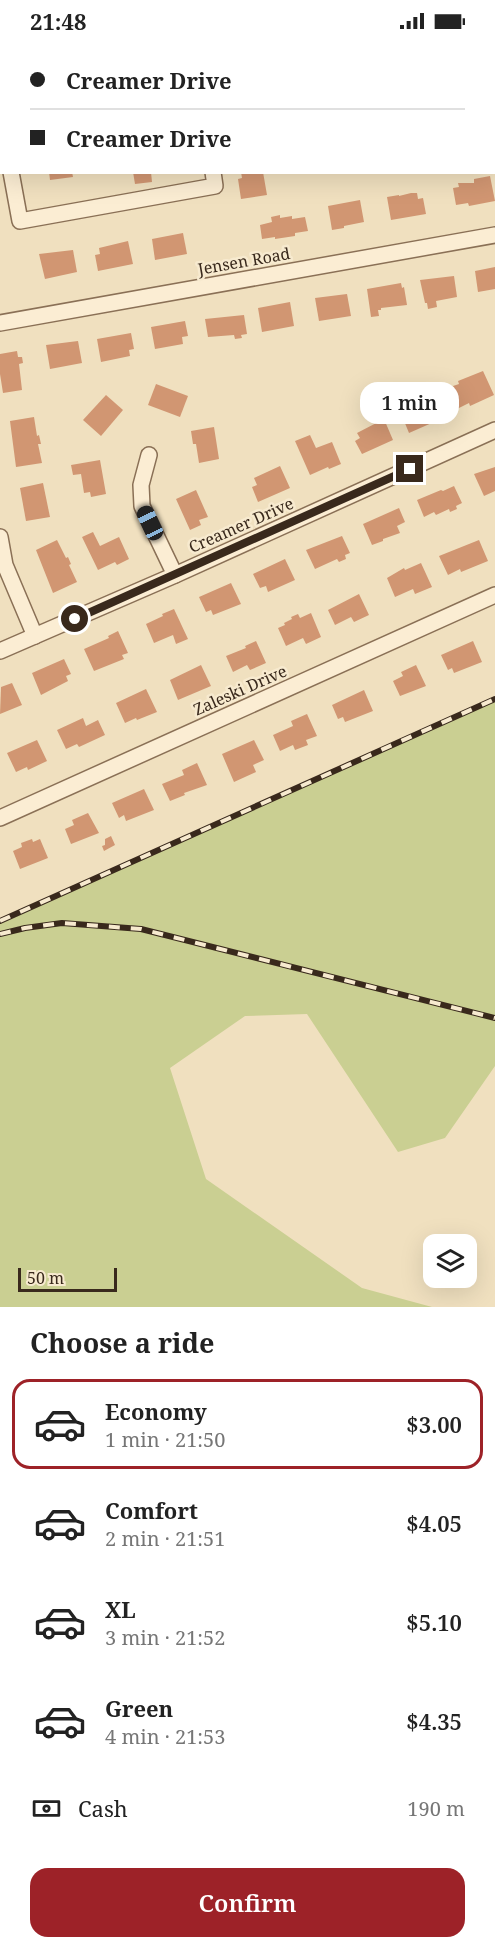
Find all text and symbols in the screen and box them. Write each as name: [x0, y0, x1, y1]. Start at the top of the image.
text: 21:48: [30, 6, 86, 36]
text: Creamer Drive: [66, 65, 232, 95]
text: Creamer Drive: [66, 123, 232, 153]
street label: Jensen Road: [195, 242, 292, 280]
callout: 1 min: [360, 382, 460, 424]
text: 1 min: [382, 389, 437, 416]
route end: [396, 455, 423, 482]
street label: Creamer Drive: [185, 492, 297, 558]
car: [134, 503, 166, 543]
route start: [61, 605, 88, 632]
street label: Zaleski Drive: [190, 660, 290, 720]
map controls: [423, 1234, 477, 1288]
button: layers: [423, 1234, 477, 1288]
scale bar: [18, 1265, 117, 1292]
text: 50 m: [27, 1267, 64, 1289]
text: Choose a ride: [30, 1324, 215, 1361]
text: Economy: [105, 1396, 207, 1426]
icon: car: [33, 1397, 87, 1451]
text: $3.00: [406, 1409, 462, 1439]
text: 1 min · 21:50: [105, 1426, 225, 1453]
text: Comfort: [105, 1495, 198, 1525]
icon: car: [33, 1496, 87, 1550]
text: $4.05: [406, 1508, 462, 1538]
text: 2 min · 21:51: [105, 1525, 225, 1552]
text: XL: [105, 1594, 136, 1624]
icon: car: [33, 1595, 87, 1649]
text: $5.10: [406, 1607, 462, 1637]
text: 3 min · 21:52: [105, 1624, 225, 1651]
text: Green: [105, 1693, 173, 1723]
icon: car: [33, 1694, 87, 1748]
text: $4.35: [406, 1706, 462, 1736]
text: 4 min · 21:53: [105, 1723, 225, 1750]
icon: cash: [30, 1792, 63, 1825]
text: Cash: [78, 1793, 128, 1823]
text: 190 m: [407, 1795, 465, 1822]
button: Confirm: [30, 1868, 465, 1937]

